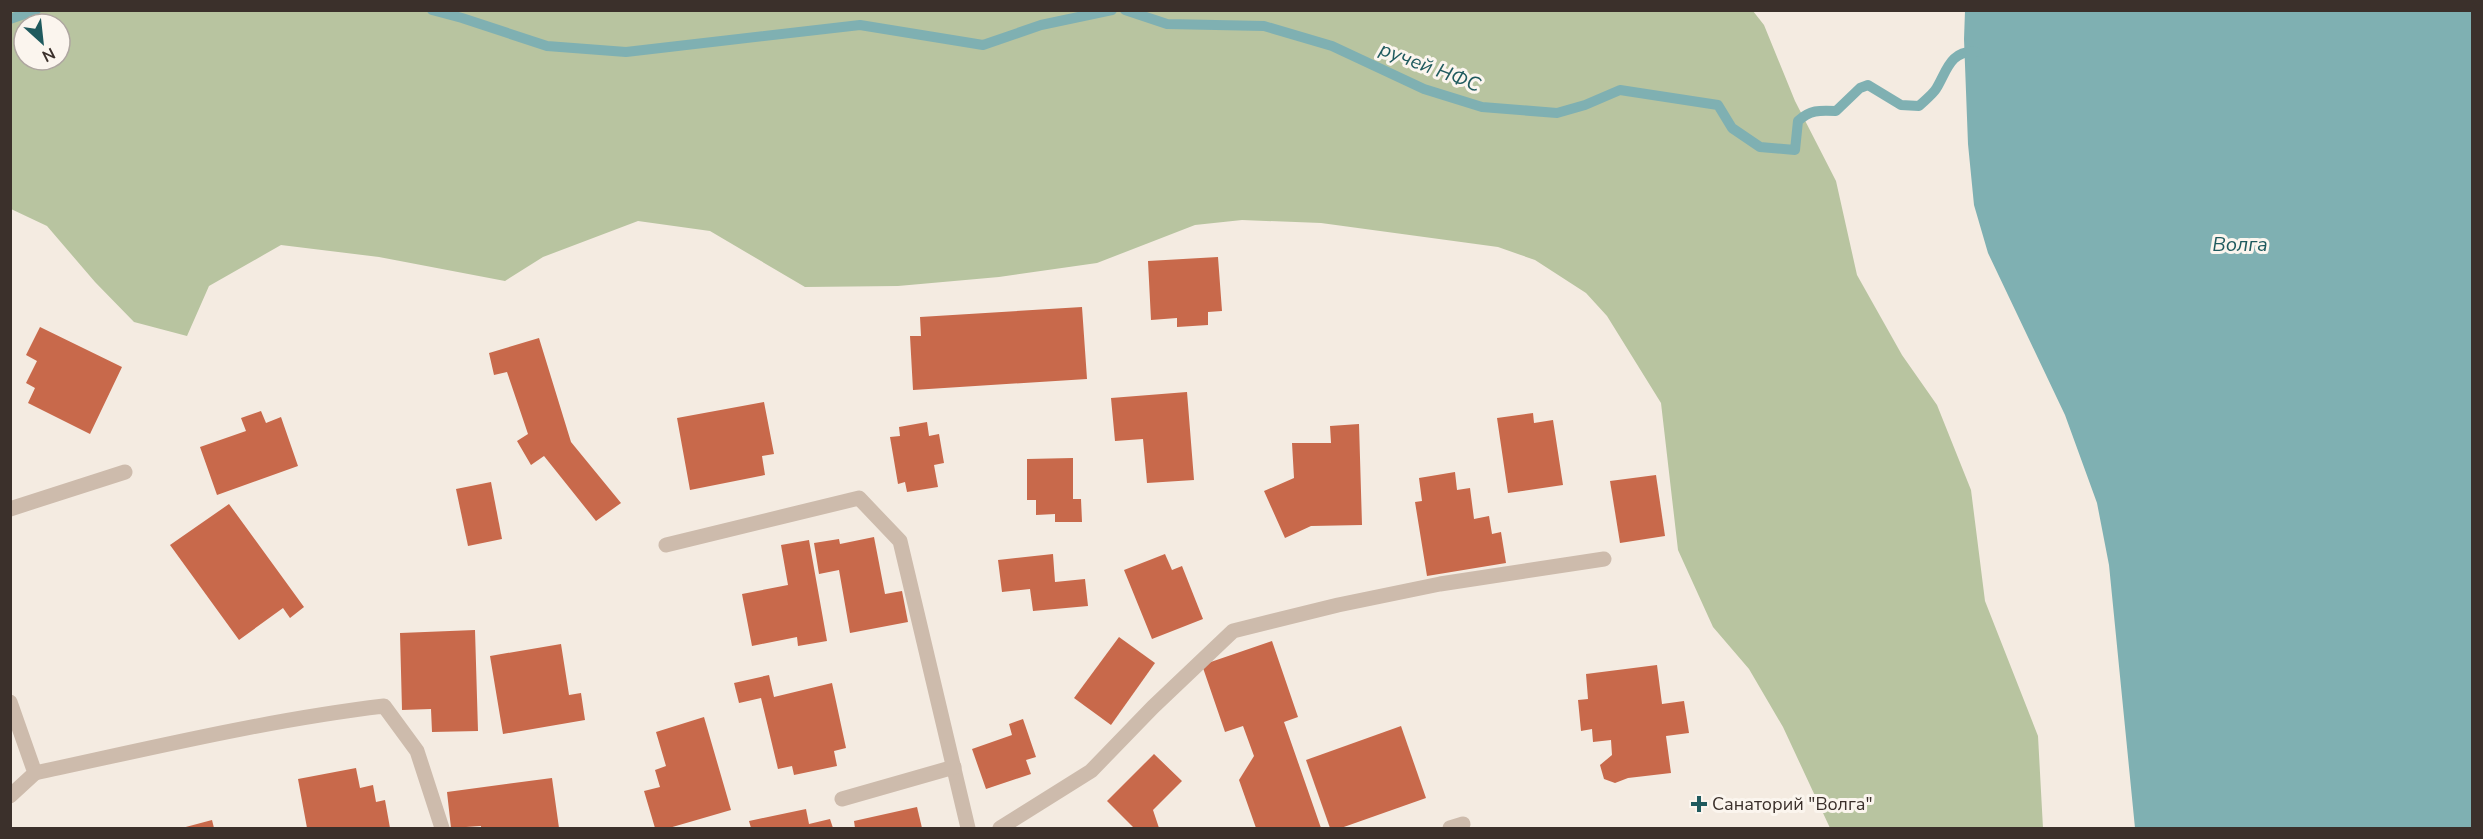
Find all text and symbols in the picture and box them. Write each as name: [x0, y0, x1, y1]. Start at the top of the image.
north arrow: [12, 12, 72, 72]
water label: ручей НФС: [1375, 35, 1485, 99]
text: N: [38, 42, 59, 67]
water label: Волга: [2212, 231, 2268, 258]
place label: Санаторий "Волга": [1712, 792, 1873, 816]
marker: Санаторий "Волга": [1690, 795, 1708, 813]

